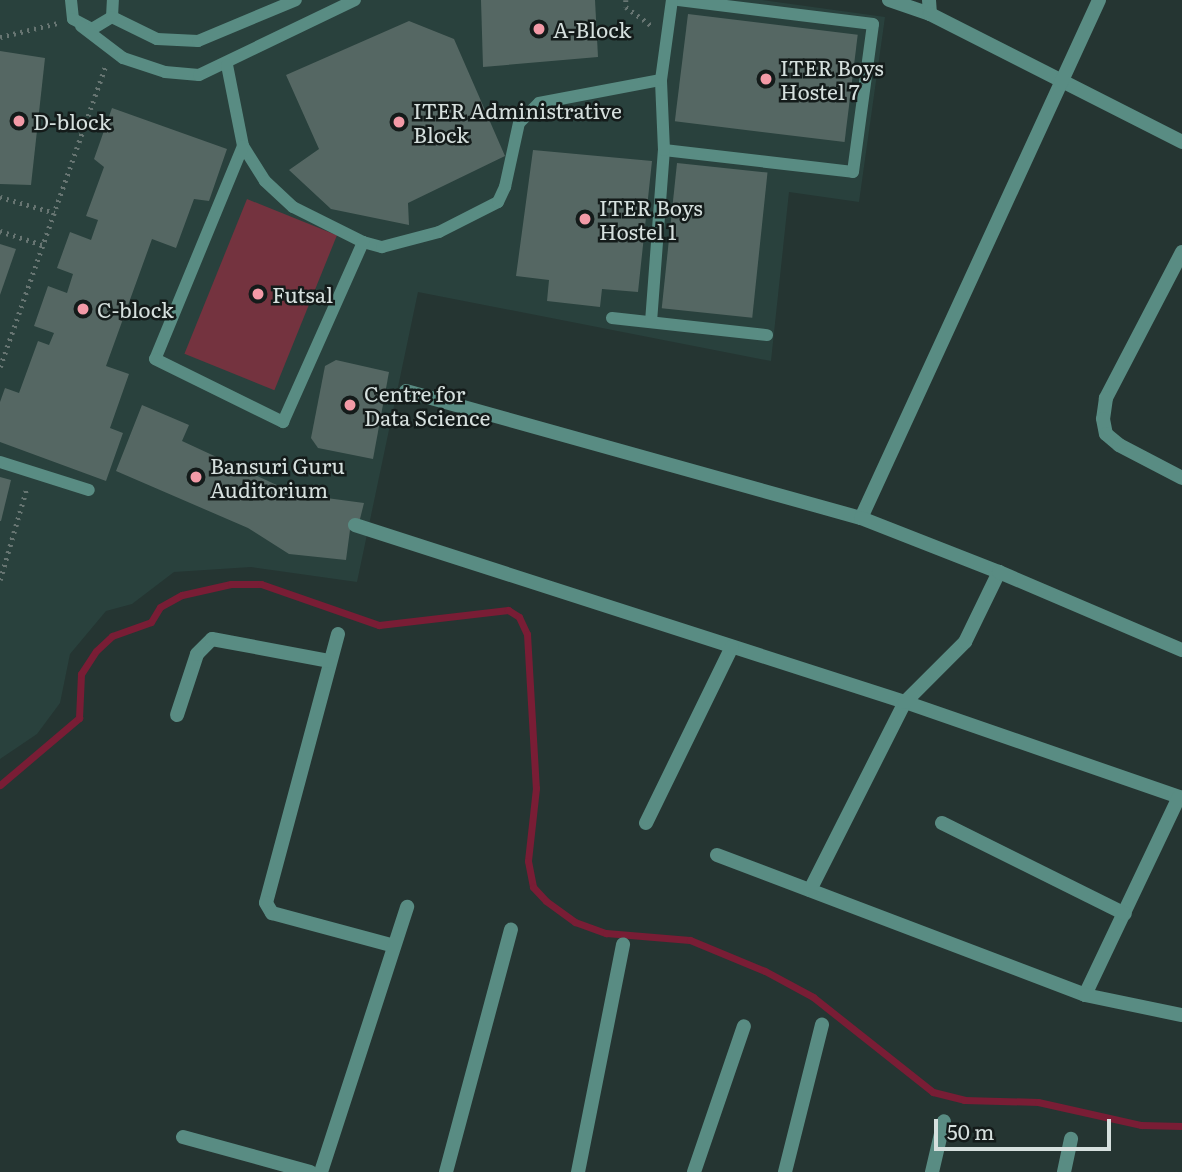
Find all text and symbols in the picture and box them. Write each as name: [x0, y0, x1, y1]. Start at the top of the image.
place label: A-Block: [553, 16, 631, 42]
marker: A-Block: [531, 21, 547, 37]
place label: ITER Boys Hostel 7: [780, 54, 884, 104]
marker: ITER Boys Hostel 7: [758, 71, 774, 87]
place label: ITER Administrative Block: [413, 97, 622, 147]
place label: D-block: [33, 108, 111, 134]
marker: D-block: [11, 113, 27, 129]
marker: ITER Administrative Block: [391, 114, 407, 130]
place label: ITER Boys Hostel 1: [599, 194, 703, 244]
marker: ITER Boys Hostel 1: [577, 211, 593, 227]
place label: Futsal: [272, 281, 333, 307]
marker: Futsal: [250, 286, 266, 302]
place label: C-block: [97, 296, 174, 322]
marker: C-block: [75, 301, 91, 317]
place label: Centre for Data Science: [364, 380, 490, 430]
marker: Centre for Data Science: [342, 397, 358, 413]
place label: Bansuri Guru Auditorium: [210, 452, 345, 502]
marker: Bansuri Guru Auditorium: [188, 469, 204, 485]
scale bar: [937, 1106, 1114, 1150]
text: 50 m: [947, 1115, 994, 1146]

